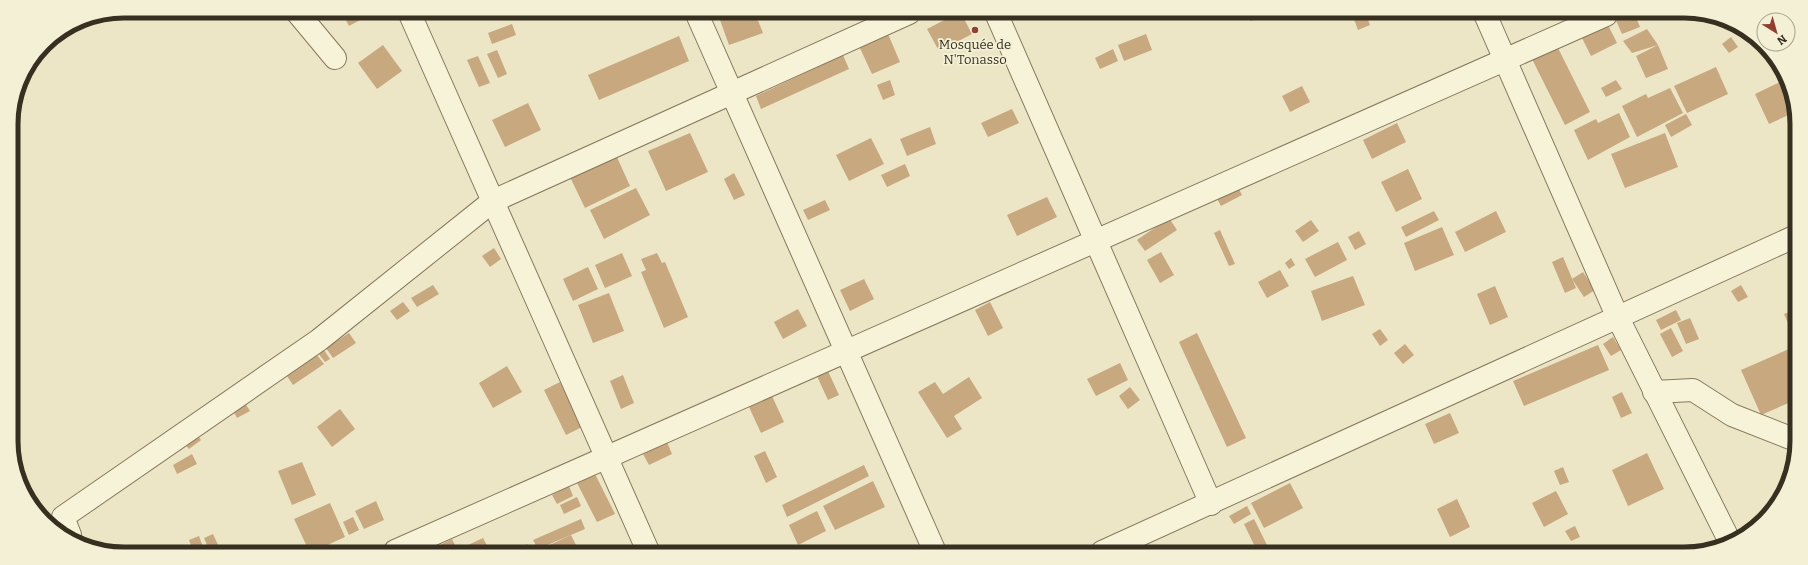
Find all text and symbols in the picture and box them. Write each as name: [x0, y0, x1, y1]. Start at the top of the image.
north arrow: [1756, 12, 1796, 52]
marker: Mosquée de N'Tonasso: [970, 25, 980, 35]
text: N: [1774, 32, 1789, 48]
place label: Mosquée de N'Tonasso: [939, 37, 1011, 67]

